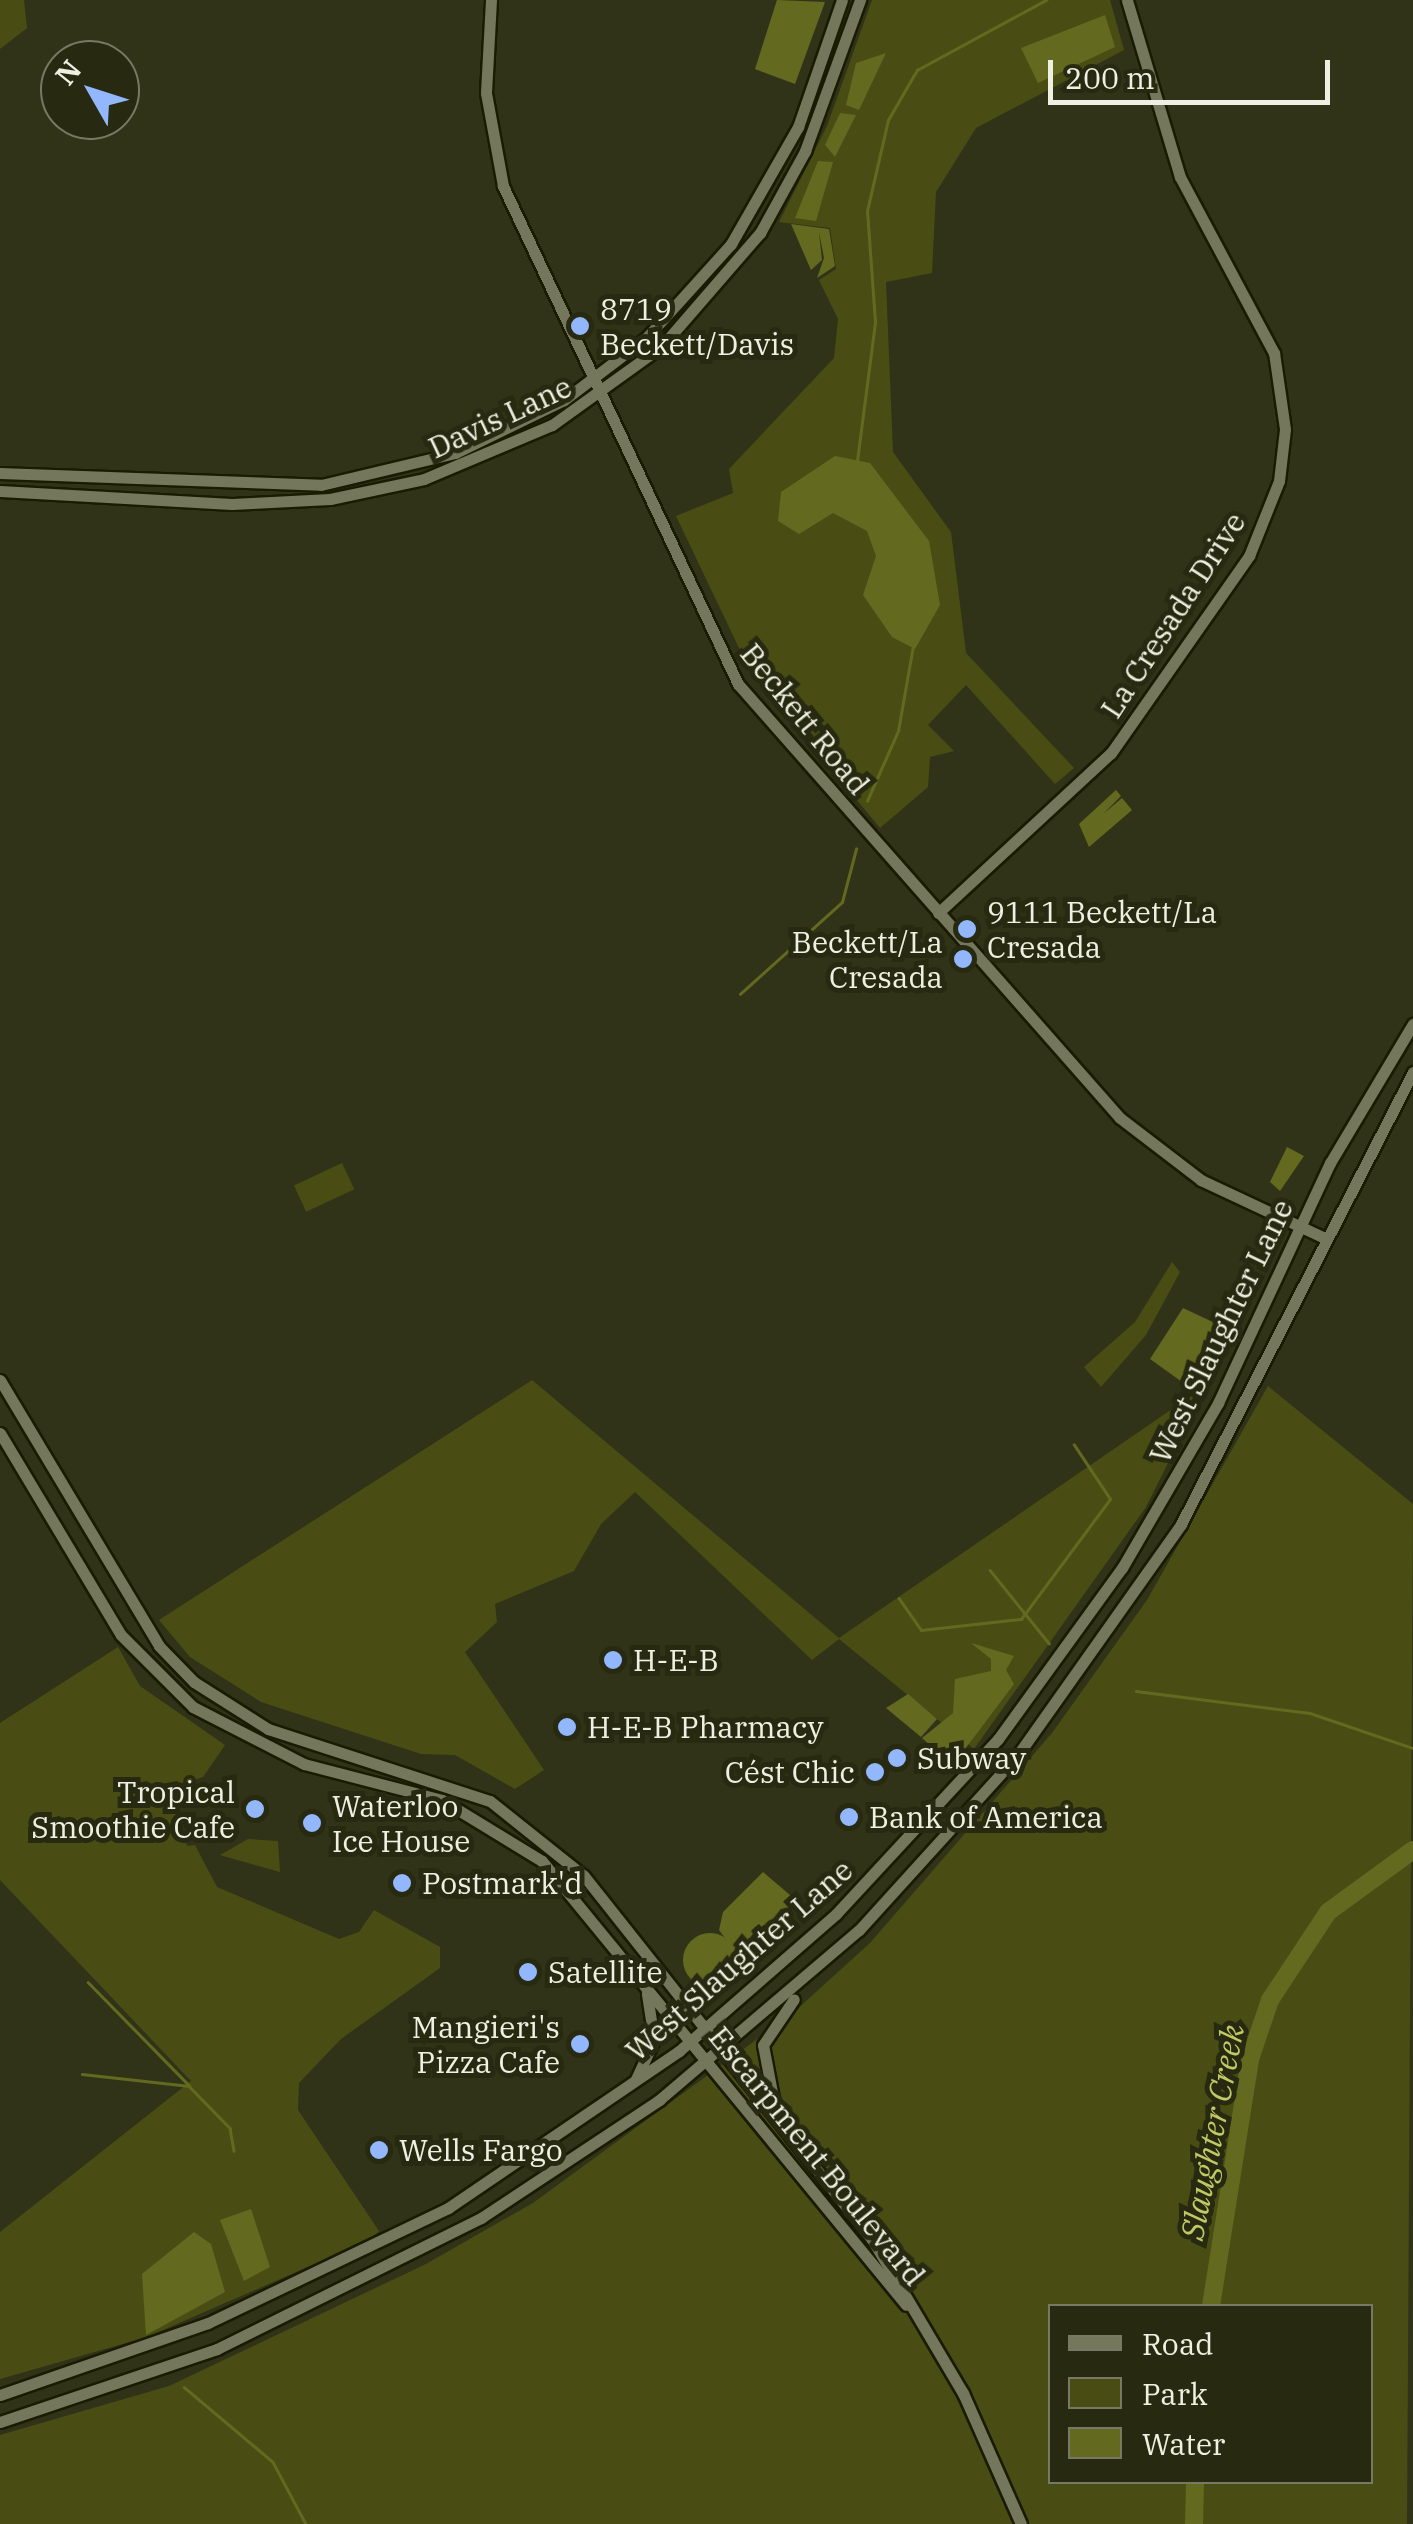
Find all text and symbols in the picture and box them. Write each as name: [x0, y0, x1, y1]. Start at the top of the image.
north arrow: [40, 40, 140, 140]
scale bar: [1053, 40, 1336, 102]
text: N: [47, 52, 89, 92]
text: 200 m: [1065, 58, 1155, 97]
place label: 8719 Beckett/Davis: [600, 291, 794, 362]
marker: 8719 Beckett/Davis: [569, 315, 591, 337]
street label: Davis Lane: [423, 368, 577, 466]
street label: La Cresada Drive: [1093, 505, 1253, 725]
street label: Beckett Road: [733, 636, 877, 802]
place label: 9111 Beckett/La Cresada: [987, 894, 1217, 964]
marker: 9111 Beckett/La Cresada: [956, 918, 978, 940]
place label: Beckett/La Cresada: [792, 924, 943, 994]
marker: Beckett/La Cresada: [952, 948, 974, 970]
street label: West Slaughter Lane: [1142, 1193, 1300, 1469]
place label: H-E-B: [633, 1642, 719, 1678]
marker: H-E-B: [602, 1649, 624, 1671]
place label: H-E-B Pharmacy: [587, 1709, 823, 1745]
marker: H-E-B Pharmacy: [556, 1716, 578, 1738]
place label: Subway: [917, 1740, 1026, 1776]
marker: Subway: [886, 1747, 908, 1769]
place label: Cést Chic: [725, 1754, 855, 1790]
marker: Cést Chic: [864, 1761, 886, 1783]
place label: Tropical Smoothie Cafe: [31, 1774, 235, 1844]
place label: Waterloo Ice House: [332, 1788, 470, 1858]
marker: Tropical Smoothie Cafe: [244, 1798, 266, 1820]
place label: Bank of America: [869, 1799, 1103, 1835]
marker: Bank of America: [838, 1806, 860, 1828]
marker: Waterloo Ice House: [301, 1812, 323, 1834]
street label: West Slaughter Lane: [618, 1852, 860, 2068]
place label: Postmark'd: [422, 1865, 583, 1901]
marker: Postmark'd: [391, 1872, 413, 1894]
place label: Satellite: [548, 1954, 663, 1990]
marker: Satellite: [517, 1961, 539, 1983]
place label: Mangieri's Pizza Cafe: [412, 2009, 560, 2080]
street label: Escarpment Boulevard: [701, 2019, 933, 2293]
water label: Slaughter Creek: [1172, 2021, 1252, 2243]
marker: Mangieri's Pizza Cafe: [569, 2033, 591, 2055]
place label: Wells Fargo: [399, 2132, 563, 2168]
marker: Wells Fargo: [368, 2139, 390, 2161]
legend: [1048, 2304, 1373, 2484]
text: Road: [1142, 2324, 1214, 2363]
text: Park: [1142, 2374, 1208, 2413]
text: Water: [1142, 2424, 1225, 2463]

